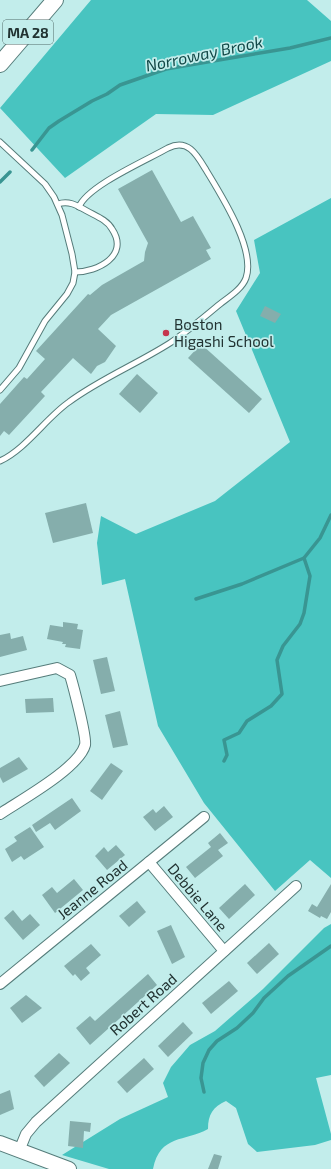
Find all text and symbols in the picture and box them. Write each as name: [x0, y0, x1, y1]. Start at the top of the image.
road number: MA 28: [3, 20, 53, 44]
water label: Norroway Brook: [144, 31, 264, 76]
place label: Boston Higashi School: [174, 315, 274, 350]
marker: Boston Higashi School: [161, 328, 171, 338]
street label: Jeanne Road: [53, 855, 131, 923]
street label: Debbie Lane: [164, 859, 232, 935]
street label: Robert Road: [106, 969, 180, 1039]

